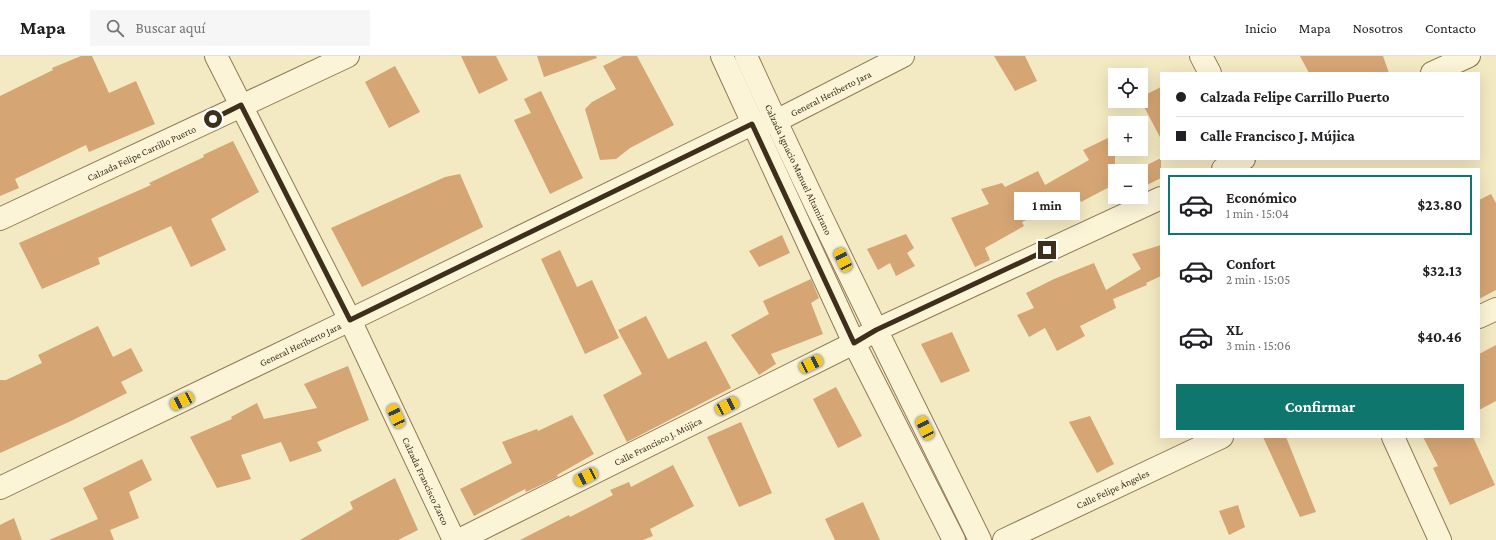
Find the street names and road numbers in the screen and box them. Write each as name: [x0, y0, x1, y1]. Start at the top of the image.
street label: General Heriberto Jara: [789, 68, 873, 119]
street label: Calzada Ignacio Manuel Altamirano: [763, 102, 834, 237]
street label: Calzada Felipe Carrillo Puerto: [85, 123, 198, 183]
street label: General Heriberto Jara: [258, 320, 343, 369]
street label: Calle Francisco J. Mújica: [612, 415, 704, 468]
street label: Calzada Francisco Zarco: [400, 435, 451, 527]
street label: Calle Felipe Ángeles: [1075, 467, 1151, 511]

